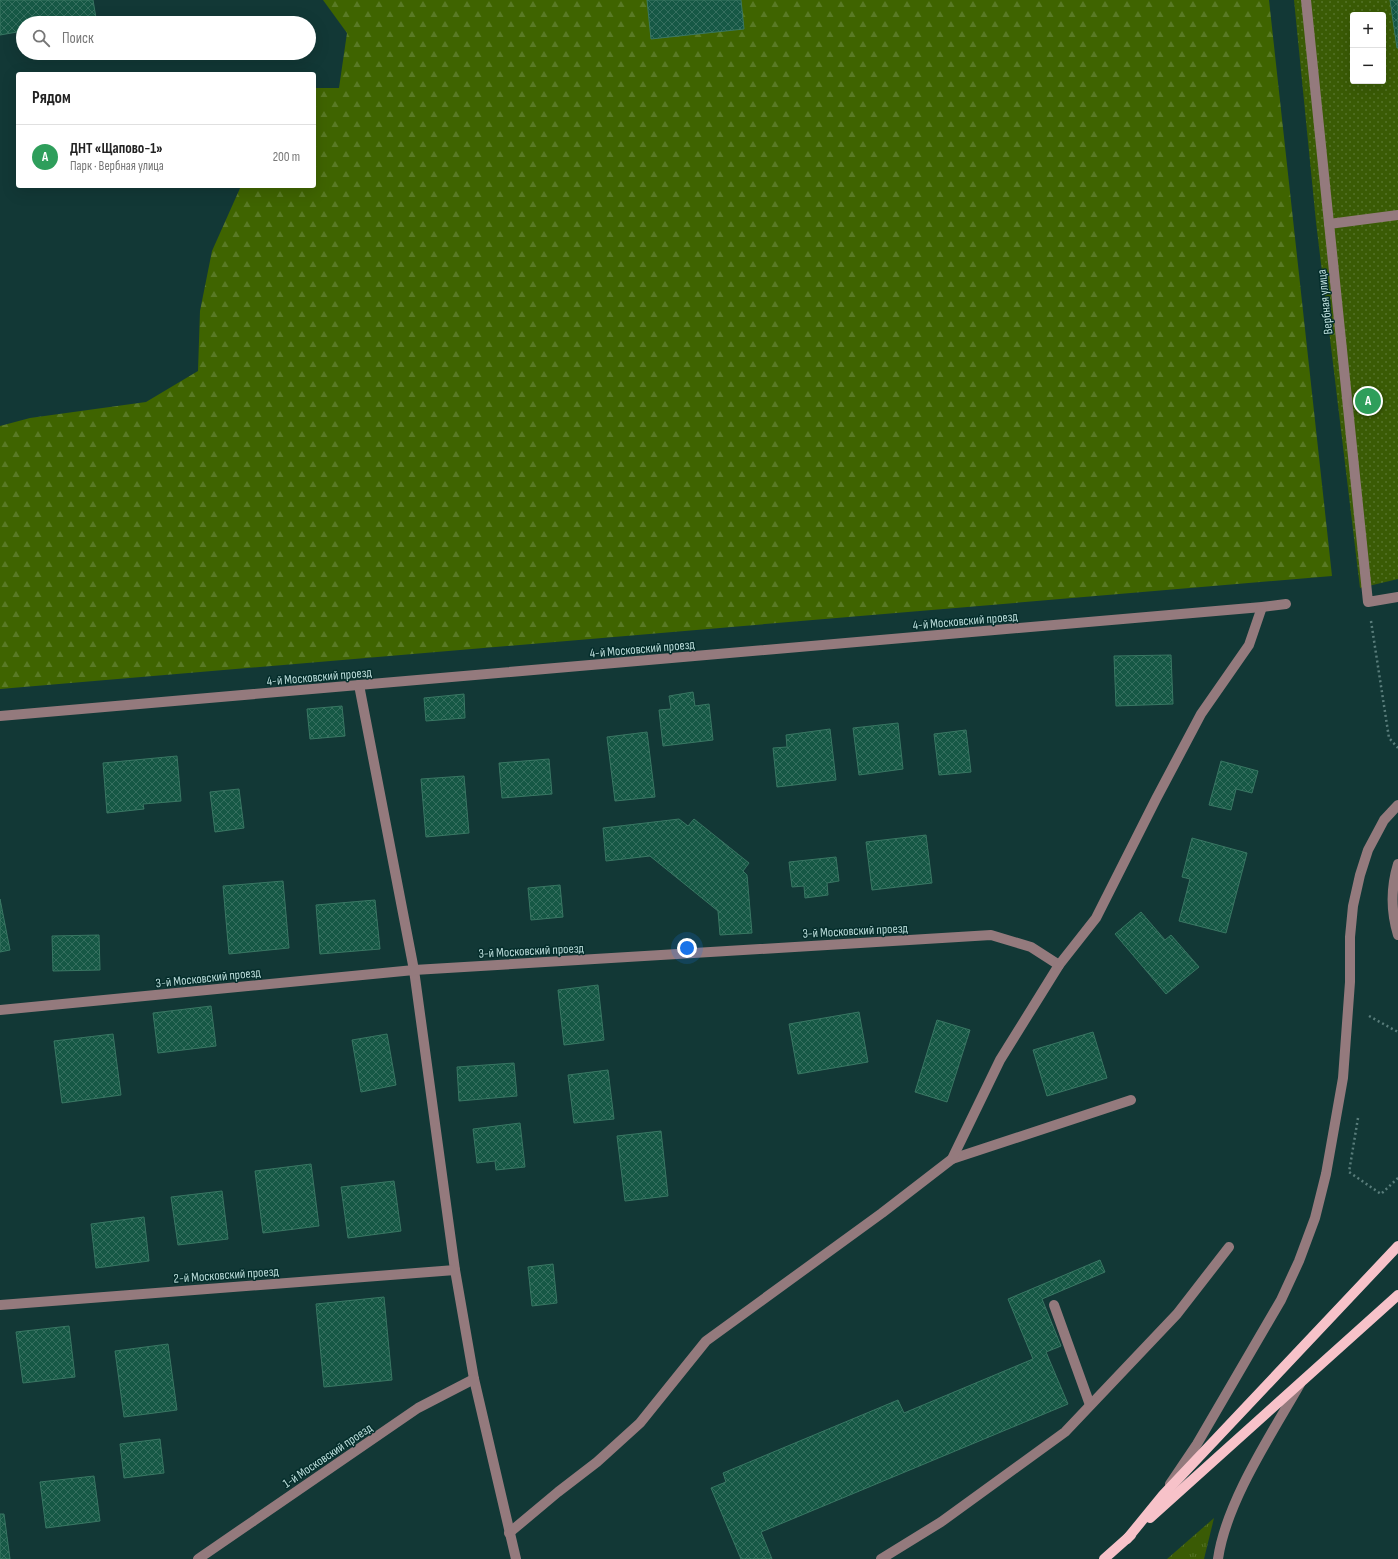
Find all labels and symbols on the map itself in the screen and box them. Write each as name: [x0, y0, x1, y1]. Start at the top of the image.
street label: Вербная улица: [1314, 269, 1336, 335]
pin: A: [1355, 386, 1381, 416]
street label: 4-й Московский проезд: [912, 608, 1019, 634]
street label: 4-й Московский проезд: [589, 636, 696, 662]
street label: 4-й Московский проезд: [266, 664, 373, 690]
street label: 3-й Московский проезд: [802, 920, 909, 942]
your location: [677, 938, 697, 958]
street label: 3-й Московский проезд: [478, 940, 585, 962]
street label: 3-й Московский проезд: [155, 964, 262, 991]
street label: 2-й Московский проезд: [173, 1263, 280, 1287]
street label: 1-й Московский проезд: [280, 1420, 376, 1492]

